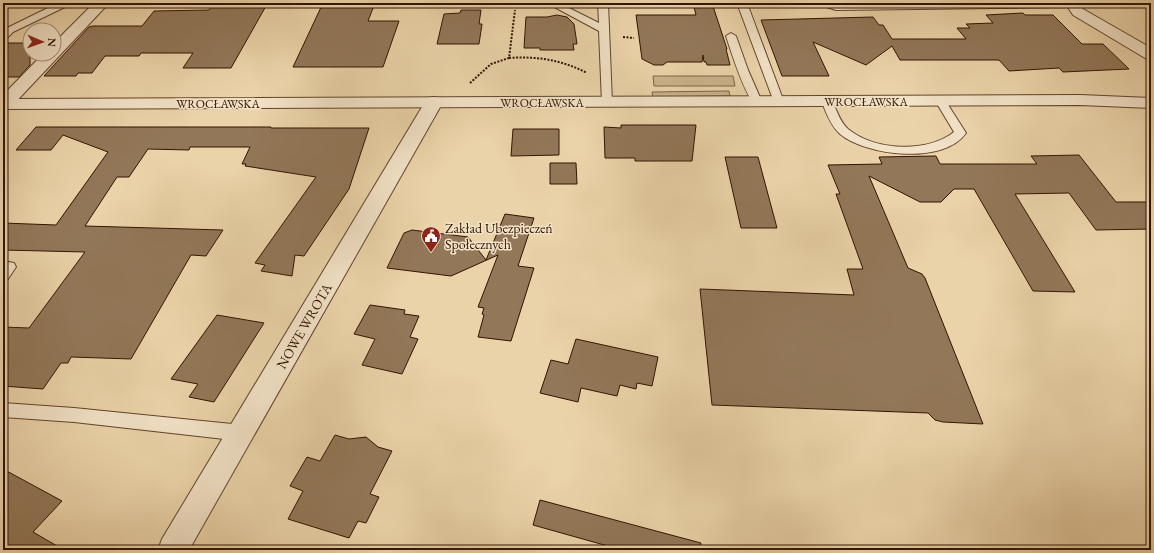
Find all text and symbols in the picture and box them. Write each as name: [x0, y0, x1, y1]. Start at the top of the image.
north arrow: [22, 22, 62, 62]
text: N: [45, 38, 59, 47]
street label: WROCŁAWSKA: [824, 94, 908, 110]
street label: WROCŁAWSKA: [500, 95, 584, 111]
street label: WROCŁAWSKA: [176, 96, 260, 112]
place label: Zakład Ubezpieczeń Społecznych: [445, 219, 553, 253]
public building icon: Zakład Ubezpieczeń Społecznych: [420, 225, 442, 253]
street label: NOWE WROTA: [272, 280, 336, 372]

